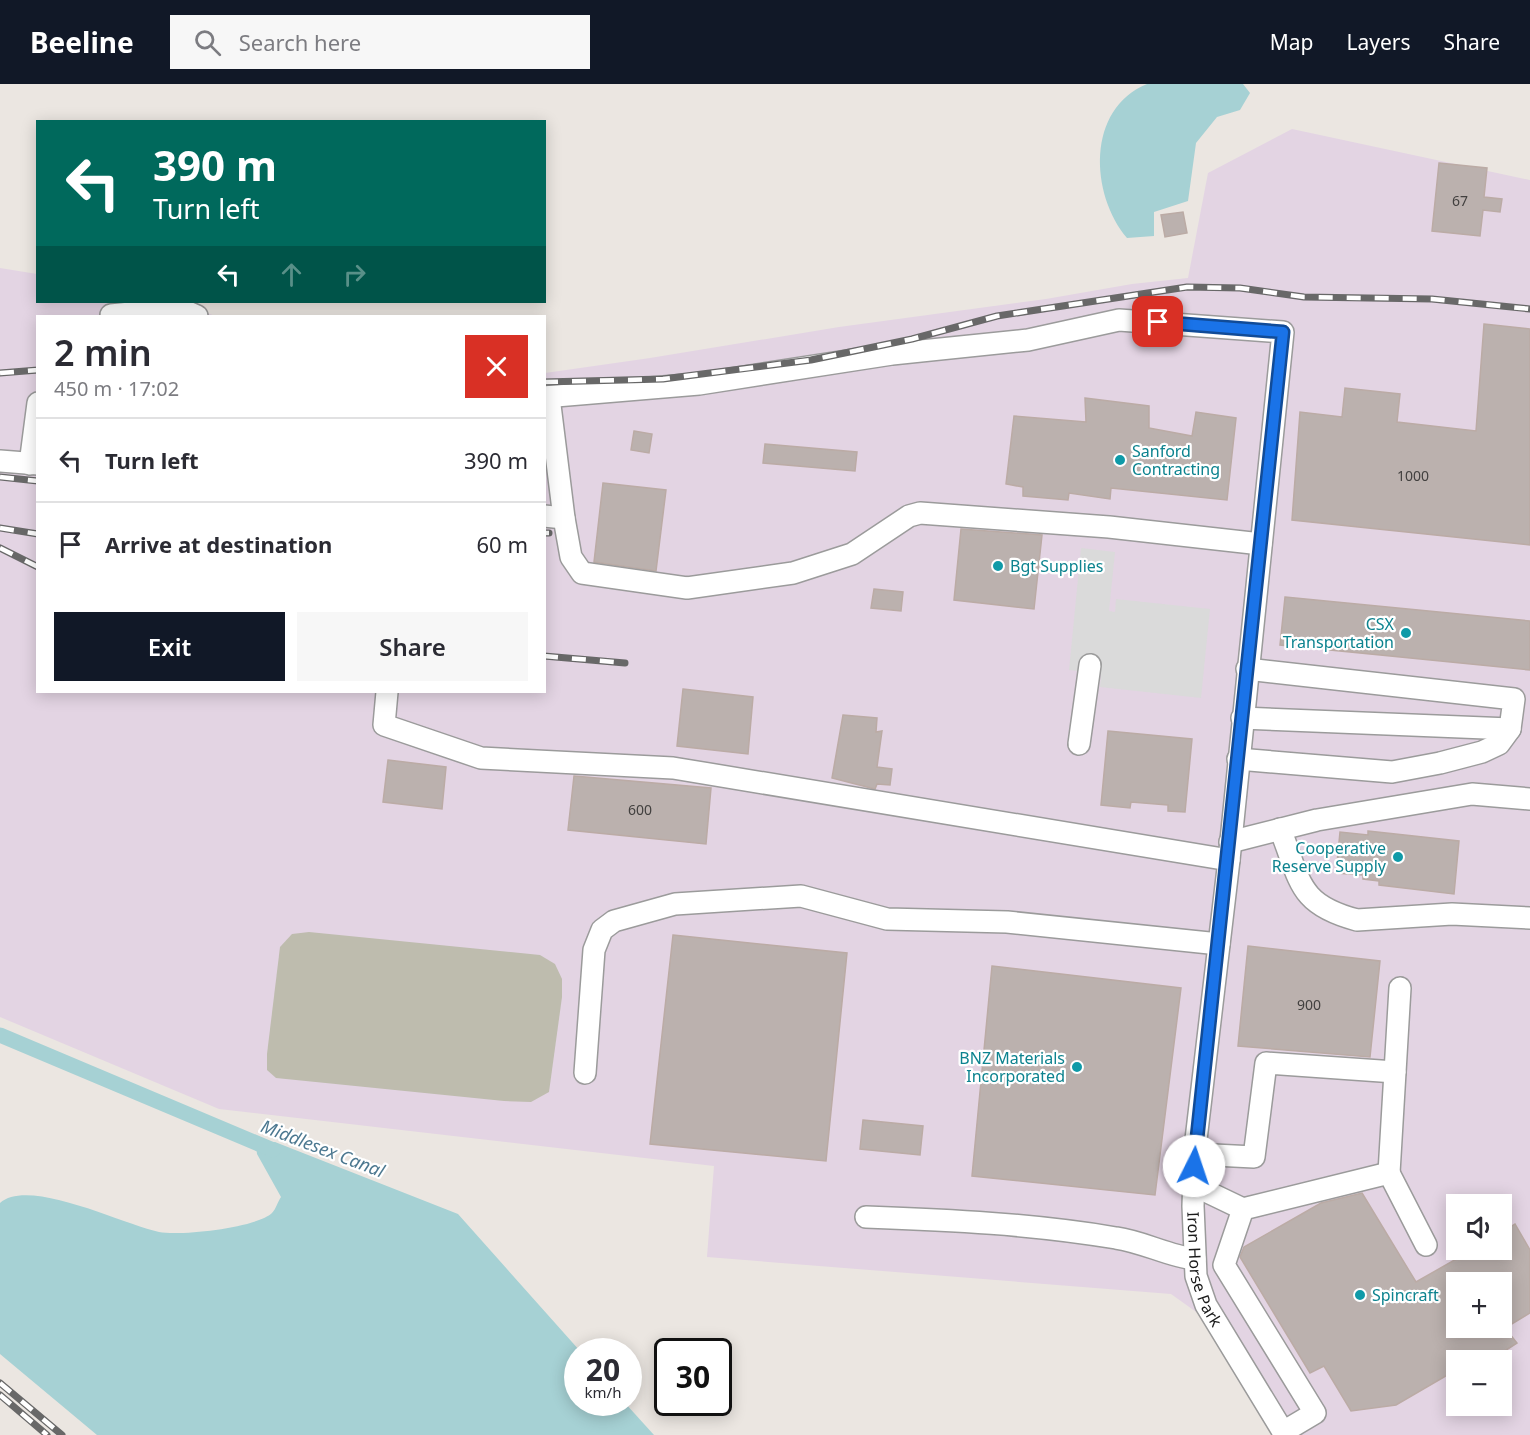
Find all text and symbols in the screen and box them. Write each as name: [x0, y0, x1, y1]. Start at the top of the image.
search box: [170, 15, 590, 69]
text: Beeline: [30, 23, 134, 61]
icon: search: [191, 26, 224, 59]
text: Search here: [239, 27, 361, 57]
text: Map: [1270, 28, 1314, 56]
text: Layers: [1347, 28, 1411, 56]
text: Share: [1444, 28, 1500, 56]
text: 390 m: [153, 136, 277, 193]
icon: left: [54, 144, 132, 222]
text: Turn left: [153, 190, 259, 227]
house number: 67: [1452, 191, 1468, 210]
icon: left: [212, 258, 245, 291]
icon: ahead: [275, 258, 308, 291]
icon: right: [338, 258, 371, 291]
pin: [1132, 296, 1183, 347]
icon: arrive: [1141, 305, 1174, 338]
text: 2 min: [54, 328, 152, 377]
button: close: [465, 335, 528, 398]
text: 450 m · 17:02: [54, 375, 179, 402]
place label: Sanford Contracting: [1132, 440, 1220, 480]
icon: left: [54, 444, 87, 477]
text: Turn left: [105, 445, 199, 475]
text: 390 m: [464, 445, 528, 475]
marker: Sanford Contracting: [1113, 453, 1127, 467]
house number: 1000: [1397, 466, 1429, 485]
icon: arrive: [54, 528, 87, 561]
text: Arrive at destination: [105, 529, 332, 559]
text: 60 m: [477, 529, 528, 559]
place label: Bgt Supplies: [1010, 555, 1103, 577]
marker: Bgt Supplies: [991, 559, 1005, 573]
button: Exit: [54, 612, 285, 681]
button: Share: [297, 612, 528, 681]
place label: CSX Transportation: [1283, 613, 1395, 653]
marker: CSX Transportation: [1399, 626, 1413, 640]
house number: 600: [628, 800, 652, 819]
place label: Cooperative Reserve Supply: [1272, 837, 1387, 877]
marker: Cooperative Reserve Supply: [1391, 850, 1405, 864]
house number: 900: [1297, 995, 1321, 1014]
place label: BNZ Materials Incorporated: [959, 1047, 1065, 1087]
marker: BNZ Materials Incorporated: [1070, 1060, 1084, 1074]
water label: Middlesex Canal: [258, 1113, 389, 1183]
position arrow: [1162, 1134, 1226, 1198]
map controls: [1446, 1194, 1512, 1416]
button: sound: [1446, 1194, 1512, 1260]
street label: Iron Horse Park: [1182, 1211, 1228, 1331]
button: +: [1446, 1272, 1512, 1338]
place label: Spincraft: [1372, 1284, 1439, 1306]
marker: Spincraft: [1353, 1288, 1367, 1302]
speed limit sign: 30: [654, 1338, 732, 1416]
text: 20: [586, 1349, 620, 1390]
button: −: [1446, 1350, 1512, 1416]
text: km/h: [585, 1382, 621, 1402]

